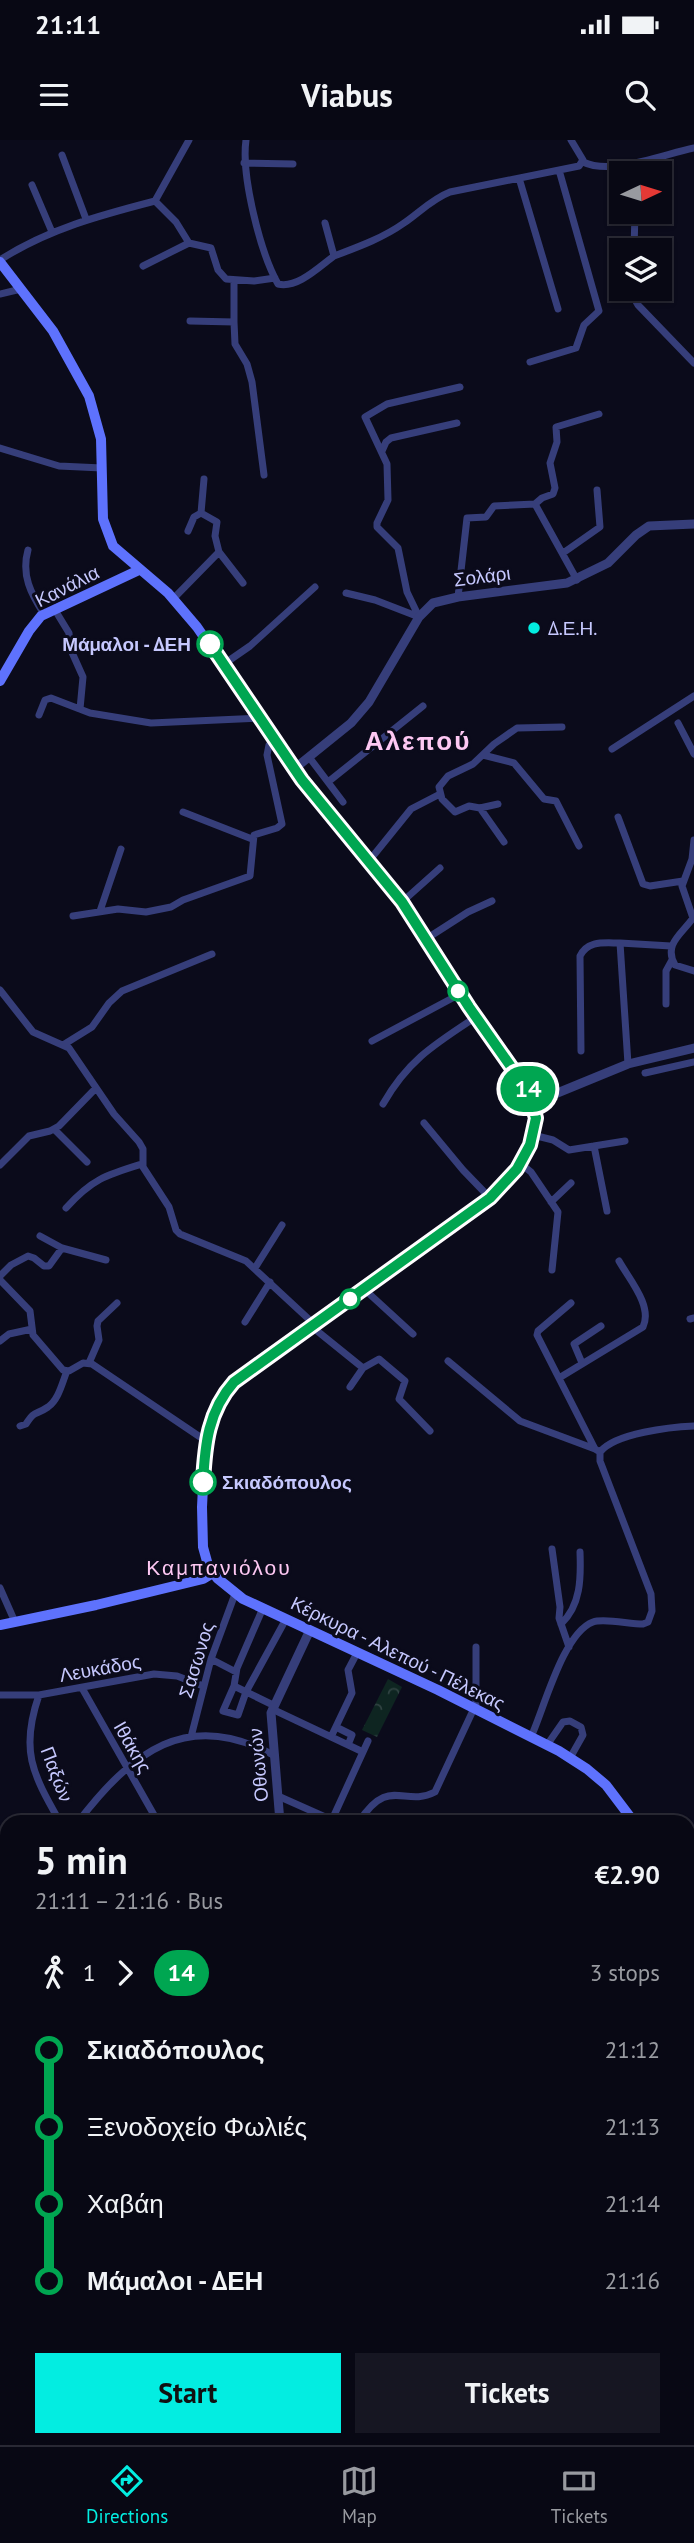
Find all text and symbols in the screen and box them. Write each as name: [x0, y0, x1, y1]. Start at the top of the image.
text: 21:11: [35, 8, 101, 41]
text: Viabus: [301, 74, 393, 116]
icon: menu: [35, 76, 73, 114]
icon: search: [621, 76, 659, 114]
north arrow: [609, 161, 672, 224]
map controls: [609, 161, 672, 301]
button: layers: [609, 238, 672, 301]
street label: Κανάλια: [31, 560, 103, 612]
street label: Σολάρι: [452, 561, 512, 591]
place label: Δ.Ε.Η.: [548, 616, 597, 640]
marker: Δ.Ε.Η.: [526, 620, 542, 636]
marker: Μάμαλοι - ΔΕΗ: [197, 631, 223, 657]
place label: Μάμαλοι - ΔΕΗ: [62, 632, 191, 656]
district label: Αλεπού: [365, 724, 471, 757]
unlabelled marker: [448, 981, 468, 1001]
line badge: 14: [496, 1066, 560, 1112]
text: 14: [514, 1073, 542, 1104]
unlabelled marker: [340, 1289, 360, 1309]
marker: Σκιαδόπουλος: [190, 1469, 216, 1495]
place label: Σκιαδόπουλος: [222, 1470, 352, 1494]
district label: Καμπανιόλου: [146, 1554, 292, 1581]
street label: Κέρκυρα - Αλεπού - Πέλεκας: [287, 1591, 509, 1715]
street label: Σασωνος: [173, 1619, 219, 1701]
street label: Λευκάδος: [57, 1649, 143, 1687]
street label: Ιθάκης: [109, 1717, 157, 1777]
street label: Οθωνών: [243, 1727, 273, 1803]
street label: Παξών: [35, 1743, 79, 1805]
text: 5 min: [35, 1835, 128, 1884]
text: €2.90: [595, 1858, 660, 1891]
text: 21:11 – 21:16 · Bus: [35, 1886, 223, 1915]
icon: walk: [35, 1954, 73, 1992]
icon: forward: [106, 1954, 144, 1992]
text: 14: [168, 1957, 195, 1988]
text: 1: [83, 1958, 96, 1987]
text: 3 stops: [590, 1958, 660, 1987]
text: Σκιαδόπουλος: [87, 2033, 265, 2066]
text: 21:12: [605, 2035, 660, 2064]
text: Ξενοδοχείο Φωλιές: [87, 2110, 307, 2143]
text: 21:13: [605, 2112, 660, 2141]
text: Χαβάη: [87, 2187, 164, 2220]
text: 21:14: [605, 2189, 660, 2218]
text: Μάμαλοι - ΔΕΗ: [87, 2264, 263, 2297]
text: 21:16: [605, 2266, 660, 2295]
button: Start: [35, 2353, 341, 2433]
button: Tickets: [355, 2353, 660, 2433]
tab: Directions: [86, 2462, 168, 2528]
tab: Map: [340, 2462, 378, 2528]
tab: Tickets: [551, 2462, 608, 2528]

